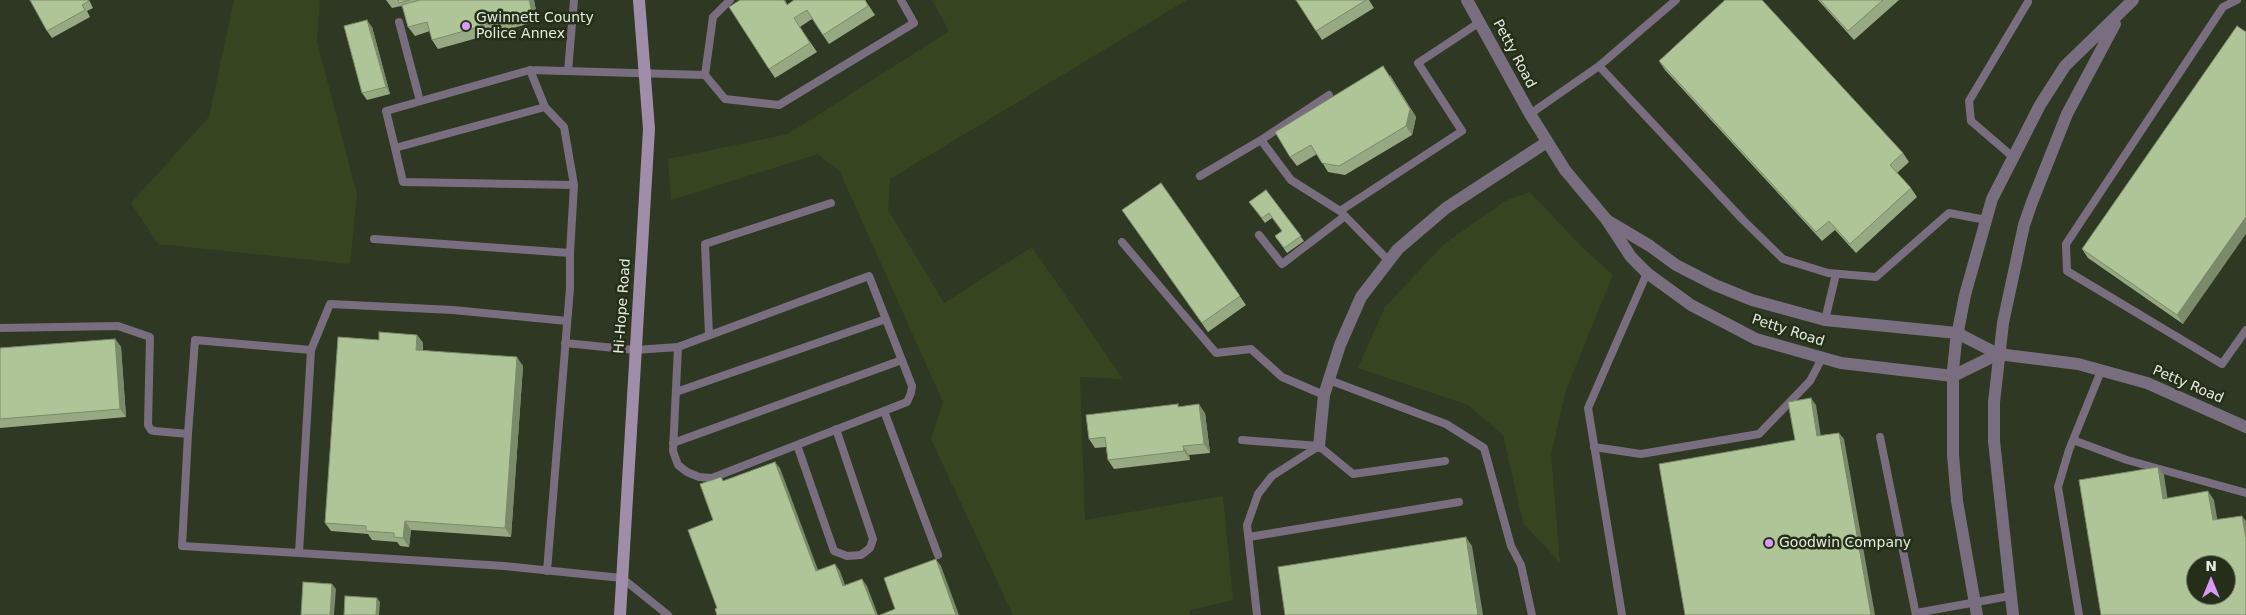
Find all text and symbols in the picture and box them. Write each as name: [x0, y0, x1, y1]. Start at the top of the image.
place label: Gwinnett County Police Annex: [476, 10, 594, 42]
street label: Petty Road: [1489, 17, 1539, 91]
marker: Gwinnett County Police Annex: [460, 20, 472, 32]
street label: Hi-Hope Road: [611, 258, 635, 354]
street label: Petty Road: [1750, 311, 1826, 351]
street label: Petty Road: [2150, 363, 2226, 407]
place label: Goodwin Company: [1779, 535, 1911, 551]
marker: Goodwin Company: [1763, 537, 1775, 549]
north arrow: [2186, 555, 2236, 605]
text: N: [2205, 558, 2217, 574]

